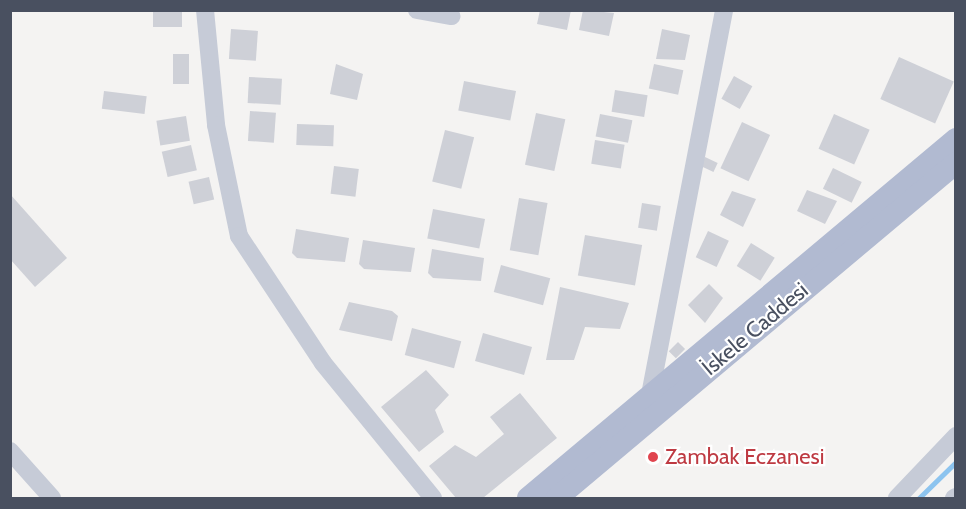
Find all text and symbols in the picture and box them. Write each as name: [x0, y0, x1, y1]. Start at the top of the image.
street label: İskele Caddesi: [697, 277, 813, 381]
place label: Zambak Eczanesi: [665, 444, 824, 470]
marker: Zambak Eczanesi: [646, 450, 660, 464]

